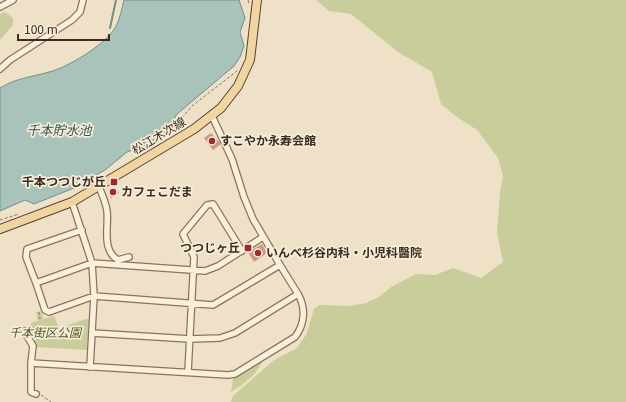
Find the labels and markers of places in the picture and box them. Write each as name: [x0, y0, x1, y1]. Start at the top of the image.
place label: すこやか永寿会館: [220, 131, 316, 148]
marker: すこやか永寿会館: [207, 136, 217, 146]
place label: 千本つつじが丘: [22, 172, 106, 189]
marker: 千本つつじが丘: [109, 177, 119, 187]
place label: カフェこだま: [121, 182, 193, 199]
marker: カフェこだま: [108, 187, 118, 197]
place label: つつじヶ丘: [180, 238, 240, 255]
marker: つつじヶ丘: [243, 243, 253, 253]
place label: いんべ杉谷内科・小児科醫院: [266, 243, 422, 260]
marker: いんべ杉谷内科・小児科醫院: [253, 248, 263, 258]

